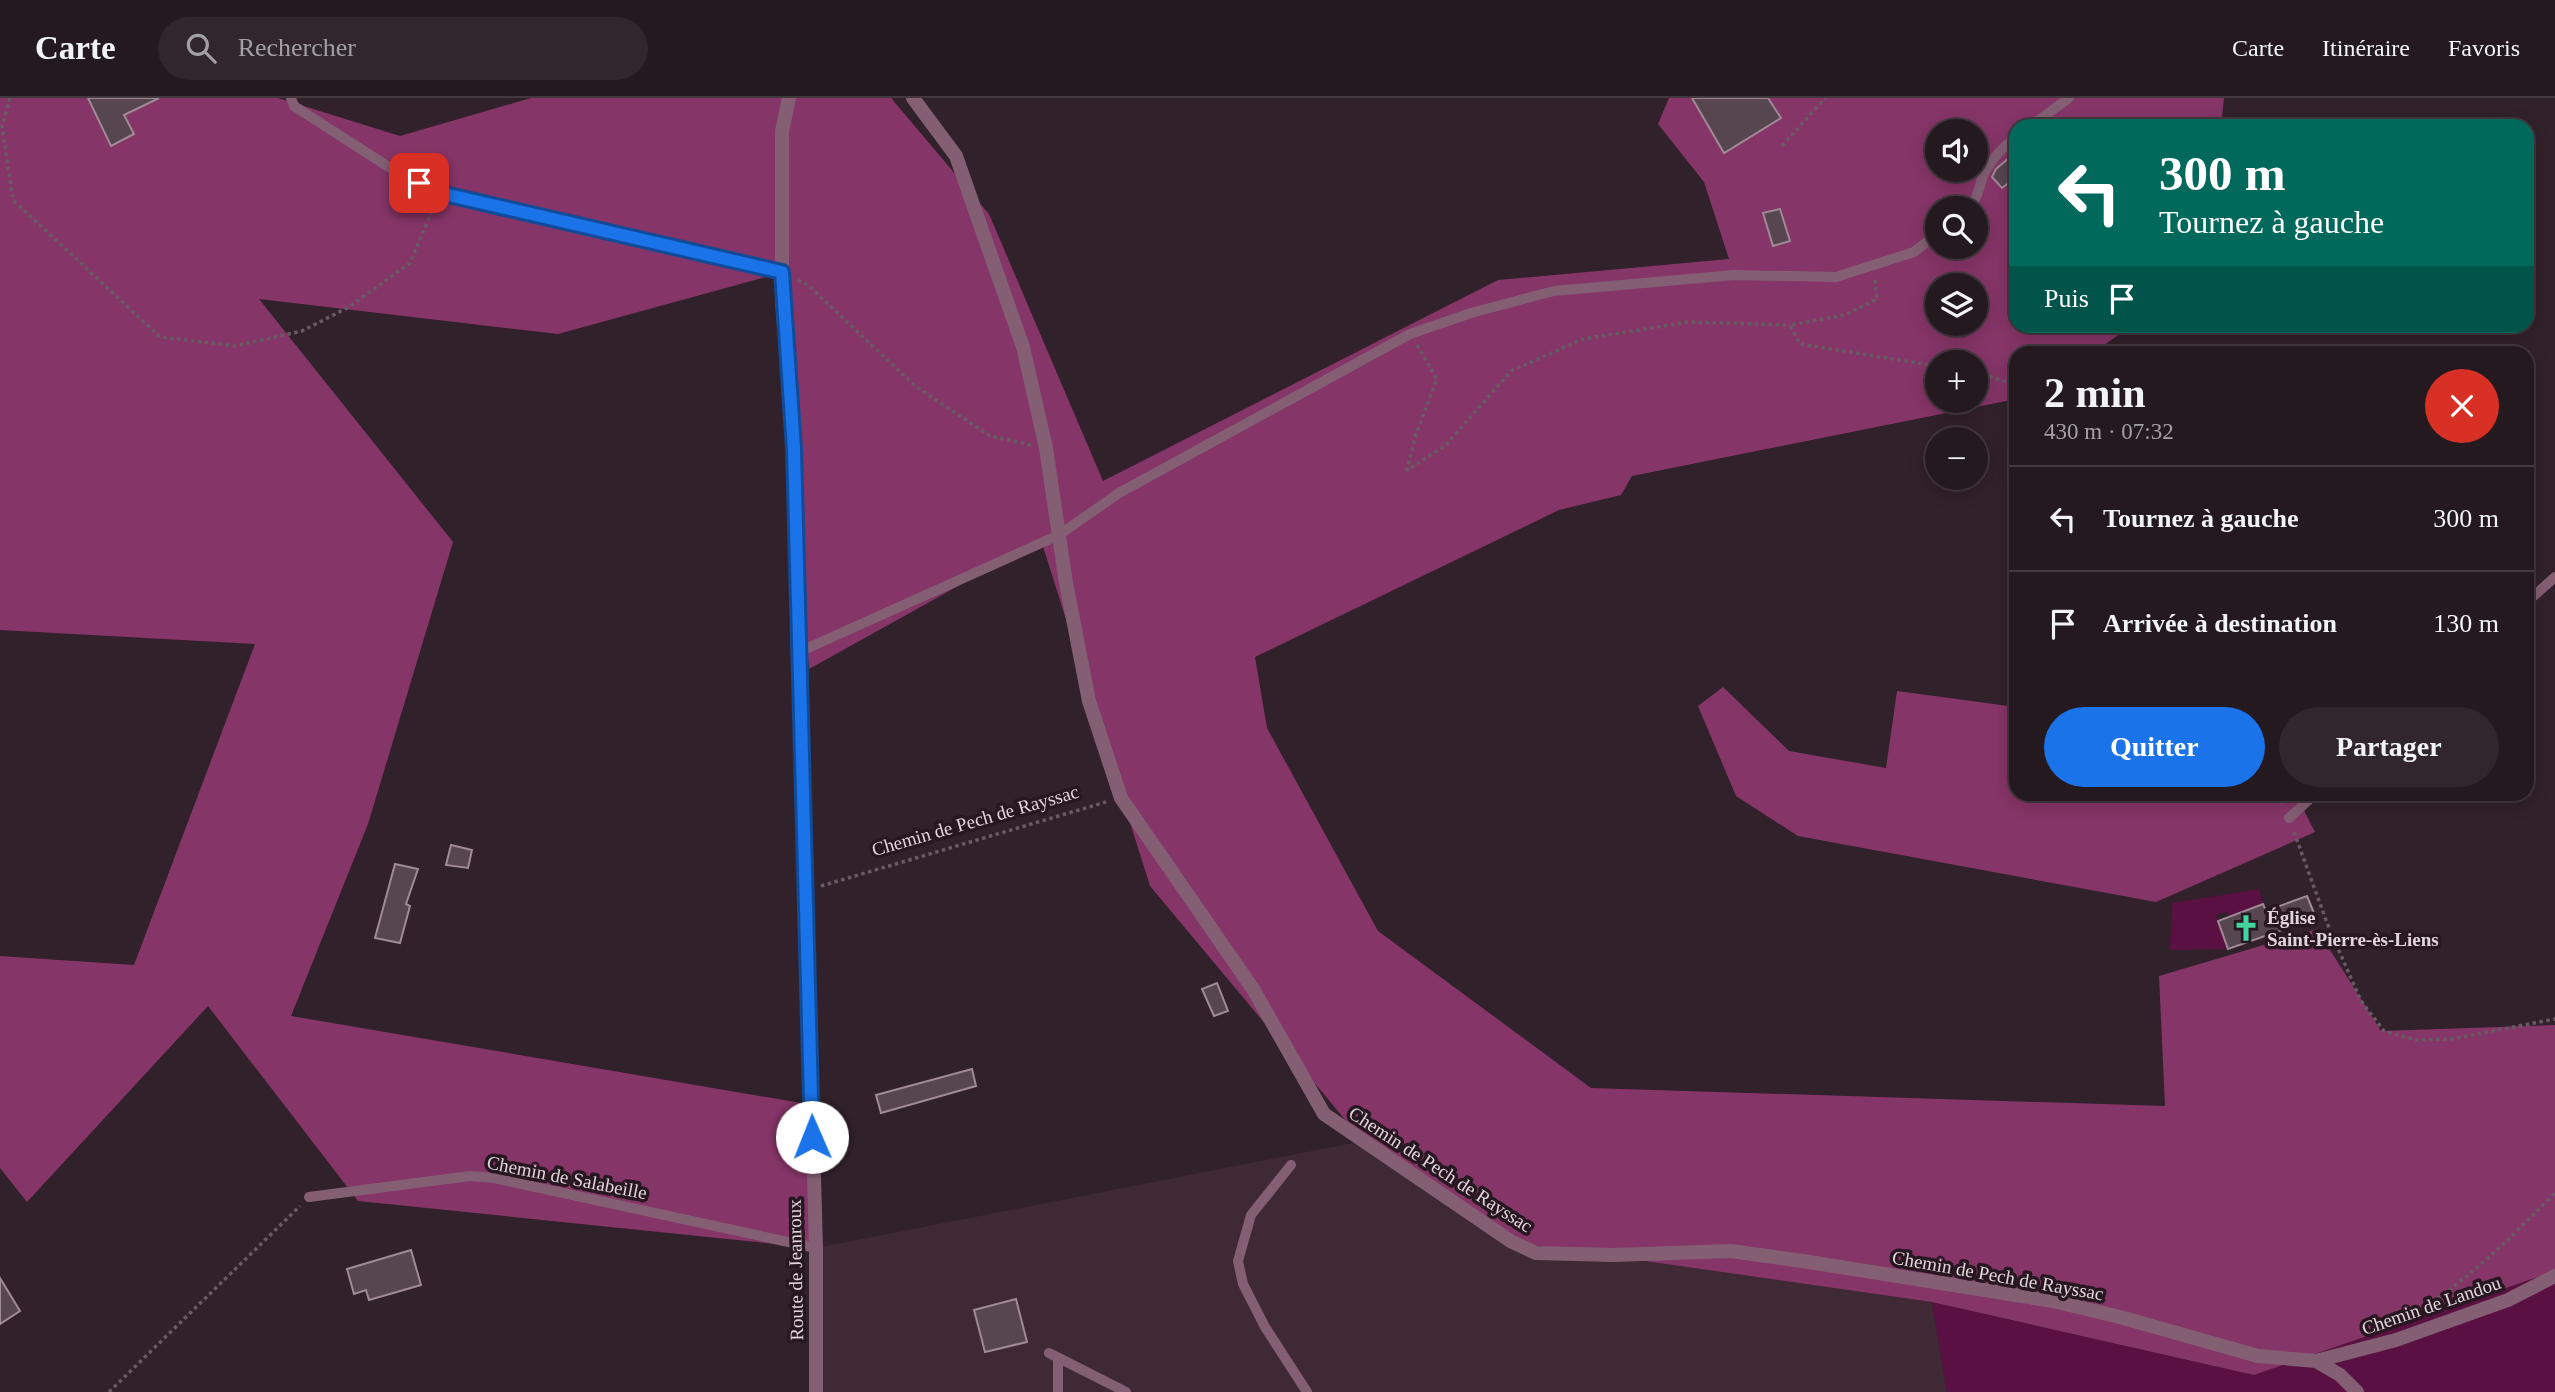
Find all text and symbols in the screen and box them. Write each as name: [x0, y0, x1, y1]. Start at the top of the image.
search box: [158, 17, 648, 80]
icon: search: [182, 29, 220, 67]
text: Carte: [35, 30, 116, 66]
text: Rechercher: [238, 33, 356, 62]
text: Carte: [2232, 35, 2284, 61]
text: Itinéraire: [2322, 35, 2410, 61]
text: Favoris: [2448, 35, 2520, 61]
map controls: [1925, 119, 1988, 490]
button: sound: [1925, 119, 1988, 182]
text: 300 m: [2159, 146, 2286, 201]
icon: left: [2044, 147, 2135, 238]
pin: [389, 153, 449, 213]
icon: arrive: [400, 164, 438, 202]
button: search: [1925, 196, 1988, 259]
text: Tournez à gauche: [2159, 204, 2384, 240]
button: layers: [1925, 273, 1988, 336]
icon: arrive: [2103, 280, 2141, 318]
text: Puis: [2044, 284, 2089, 313]
button: +: [1925, 350, 1988, 413]
button: close: [2425, 369, 2499, 443]
text: 2 min: [2044, 370, 2146, 416]
text: 430 m · 07:32: [2044, 419, 2174, 444]
button: −: [1925, 427, 1988, 490]
icon: left: [2044, 500, 2082, 538]
text: Tournez à gauche: [2103, 504, 2299, 533]
text: 300 m: [2433, 504, 2499, 533]
icon: arrive: [2044, 605, 2082, 643]
text: Arrivée à destination: [2103, 609, 2337, 638]
text: 130 m: [2433, 609, 2499, 638]
button: Quitter: [2044, 707, 2265, 787]
button: Partager: [2279, 707, 2499, 787]
street label: Chemin de Pech de Rayssac: [869, 781, 1081, 860]
place label: Église Saint-Pierre-ès-Liens: [2267, 907, 2439, 950]
church icon: Église Saint-Pierre-ès-Liens: [2231, 913, 2261, 943]
position arrow: [775, 1100, 849, 1174]
street label: Chemin de Pech de Rayssac: [1345, 1102, 1536, 1237]
street label: Chemin de Salabeille: [485, 1152, 649, 1203]
street label: Route de Jeanroux: [784, 1199, 807, 1341]
street label: Chemin de Pech de Rayssac: [1891, 1247, 2105, 1304]
street label: Chemin de Landou: [2359, 1272, 2504, 1339]

